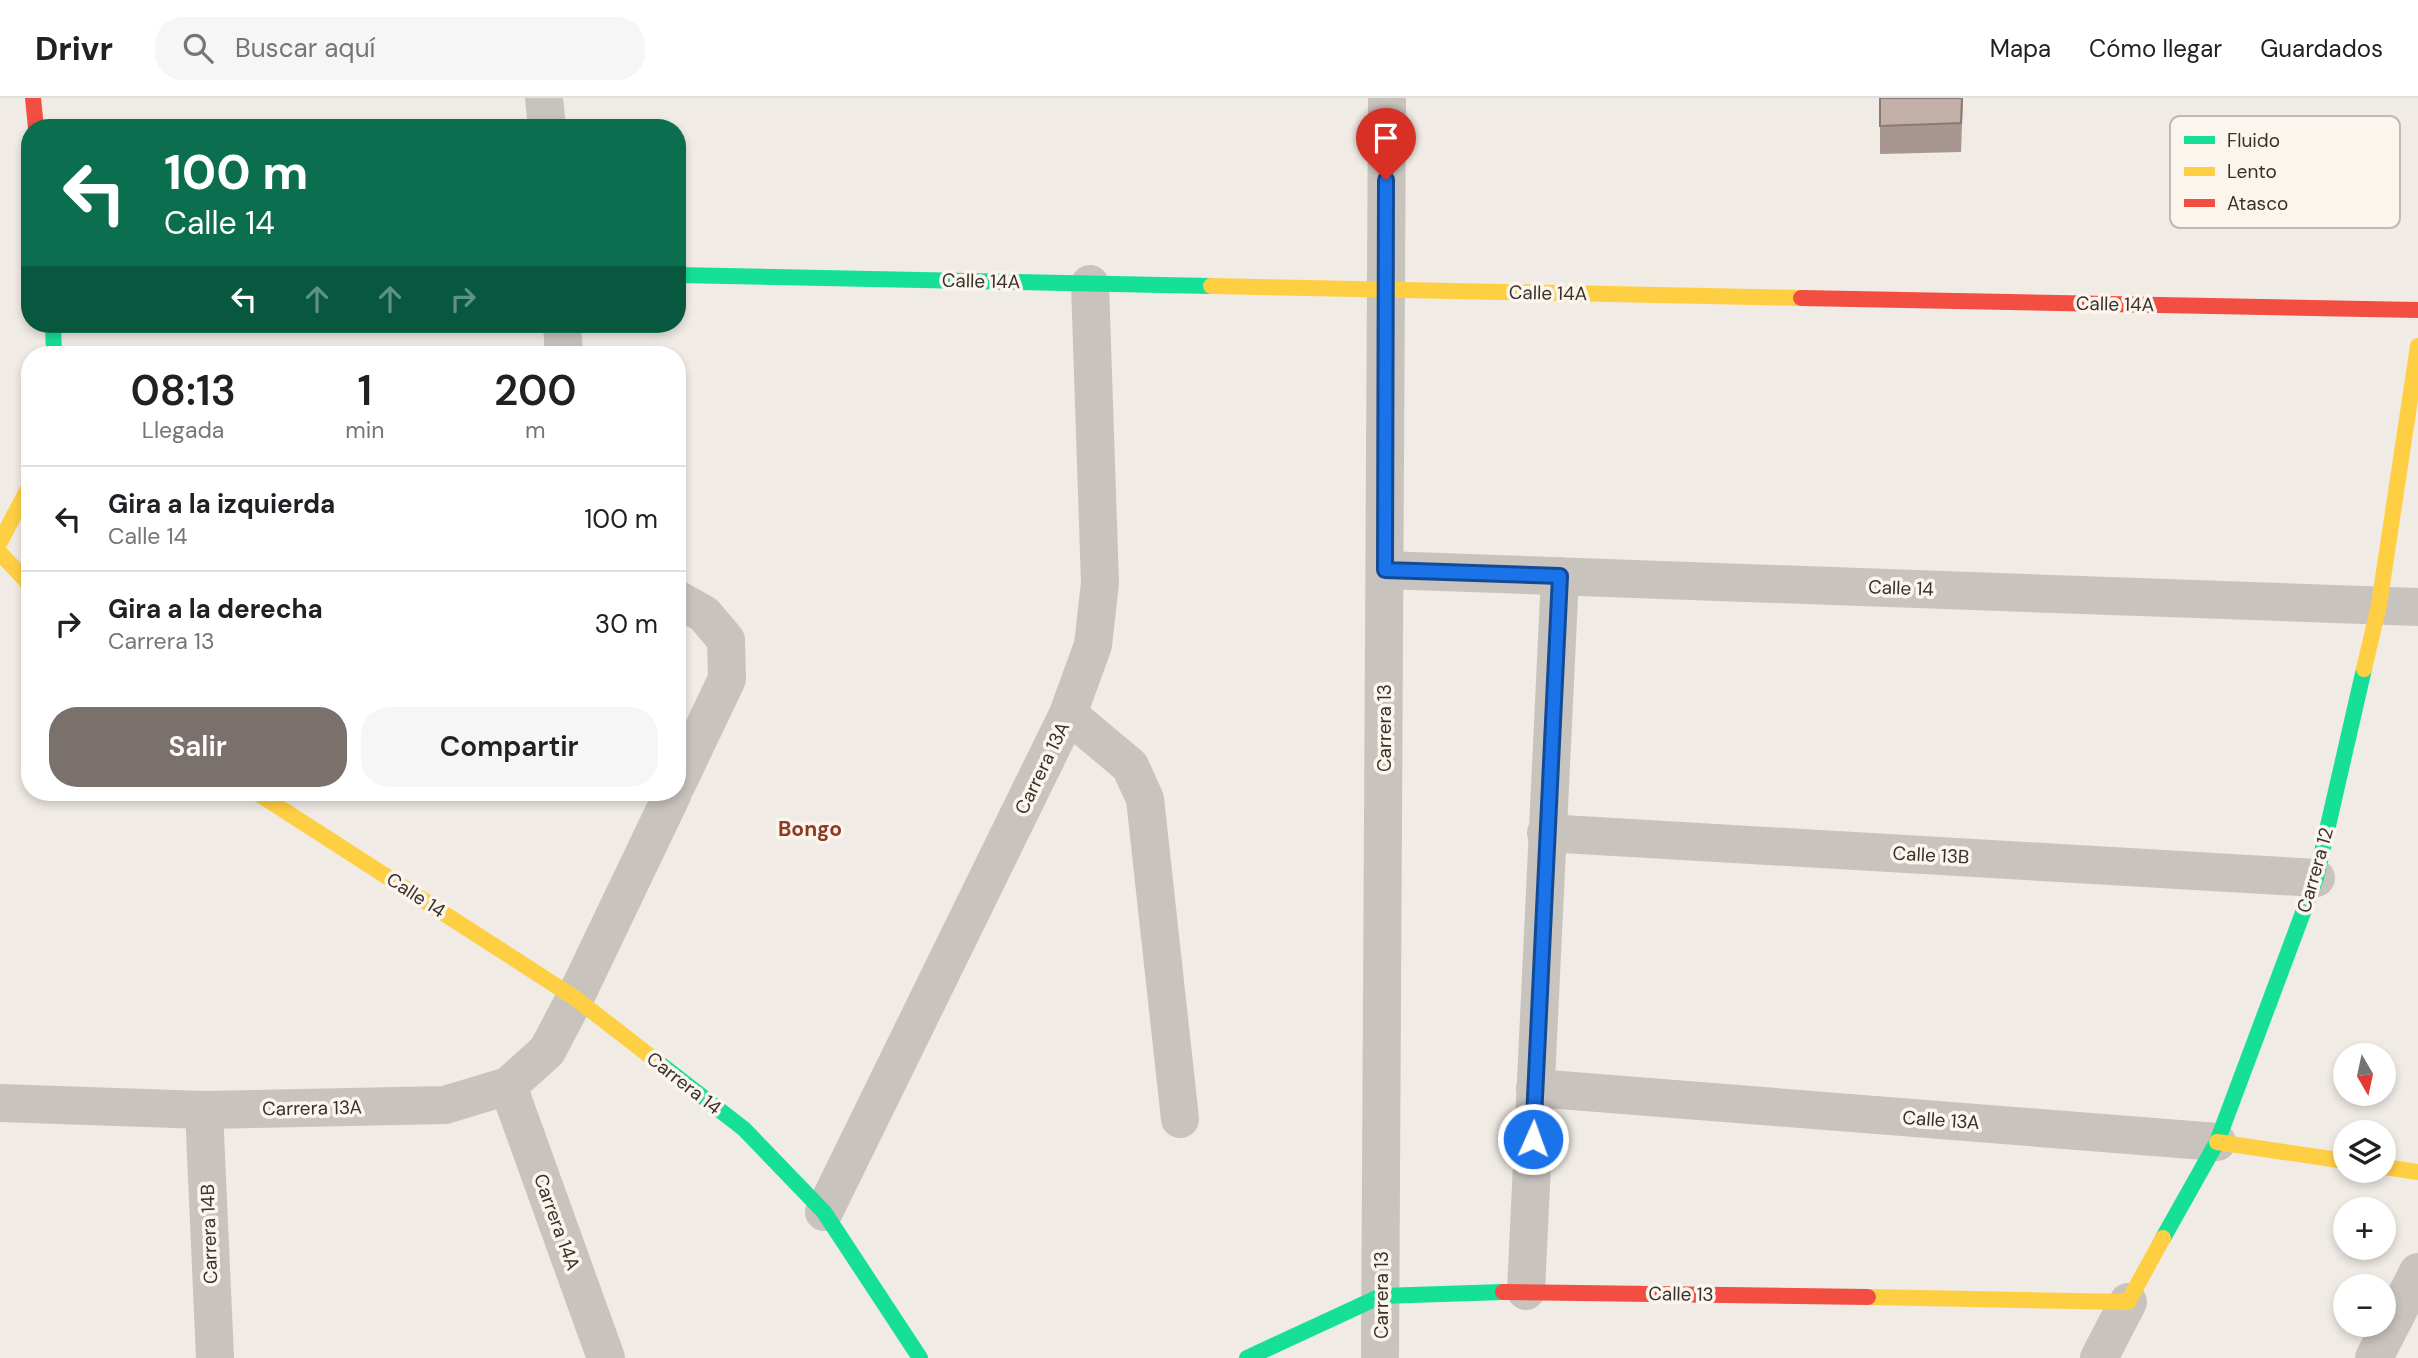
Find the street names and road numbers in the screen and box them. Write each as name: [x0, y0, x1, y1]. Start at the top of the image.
street label: Calle 14A: [942, 268, 1021, 294]
street label: Calle 14A: [1509, 280, 1588, 306]
street label: Calle 14A: [2076, 291, 2155, 317]
street label: Calle 14: [1868, 574, 1934, 602]
street label: Carrera 13: [1372, 684, 1397, 772]
street label: Carrera 13A: [1009, 717, 1075, 818]
street label: Carrera 12: [2291, 824, 2339, 916]
street label: Calle 13B: [1892, 841, 1970, 869]
street label: Calle 14: [382, 867, 450, 923]
street label: Carrera 14: [641, 1046, 727, 1120]
street label: Carrera 13A: [262, 1095, 363, 1121]
street label: Calle 13A: [1902, 1105, 1981, 1135]
street label: Carrera 14A: [528, 1170, 586, 1274]
street label: Carrera 14B: [195, 1184, 223, 1284]
street label: Carrera 13: [1369, 1251, 1394, 1339]
street label: Calle 13: [1648, 1281, 1714, 1307]

